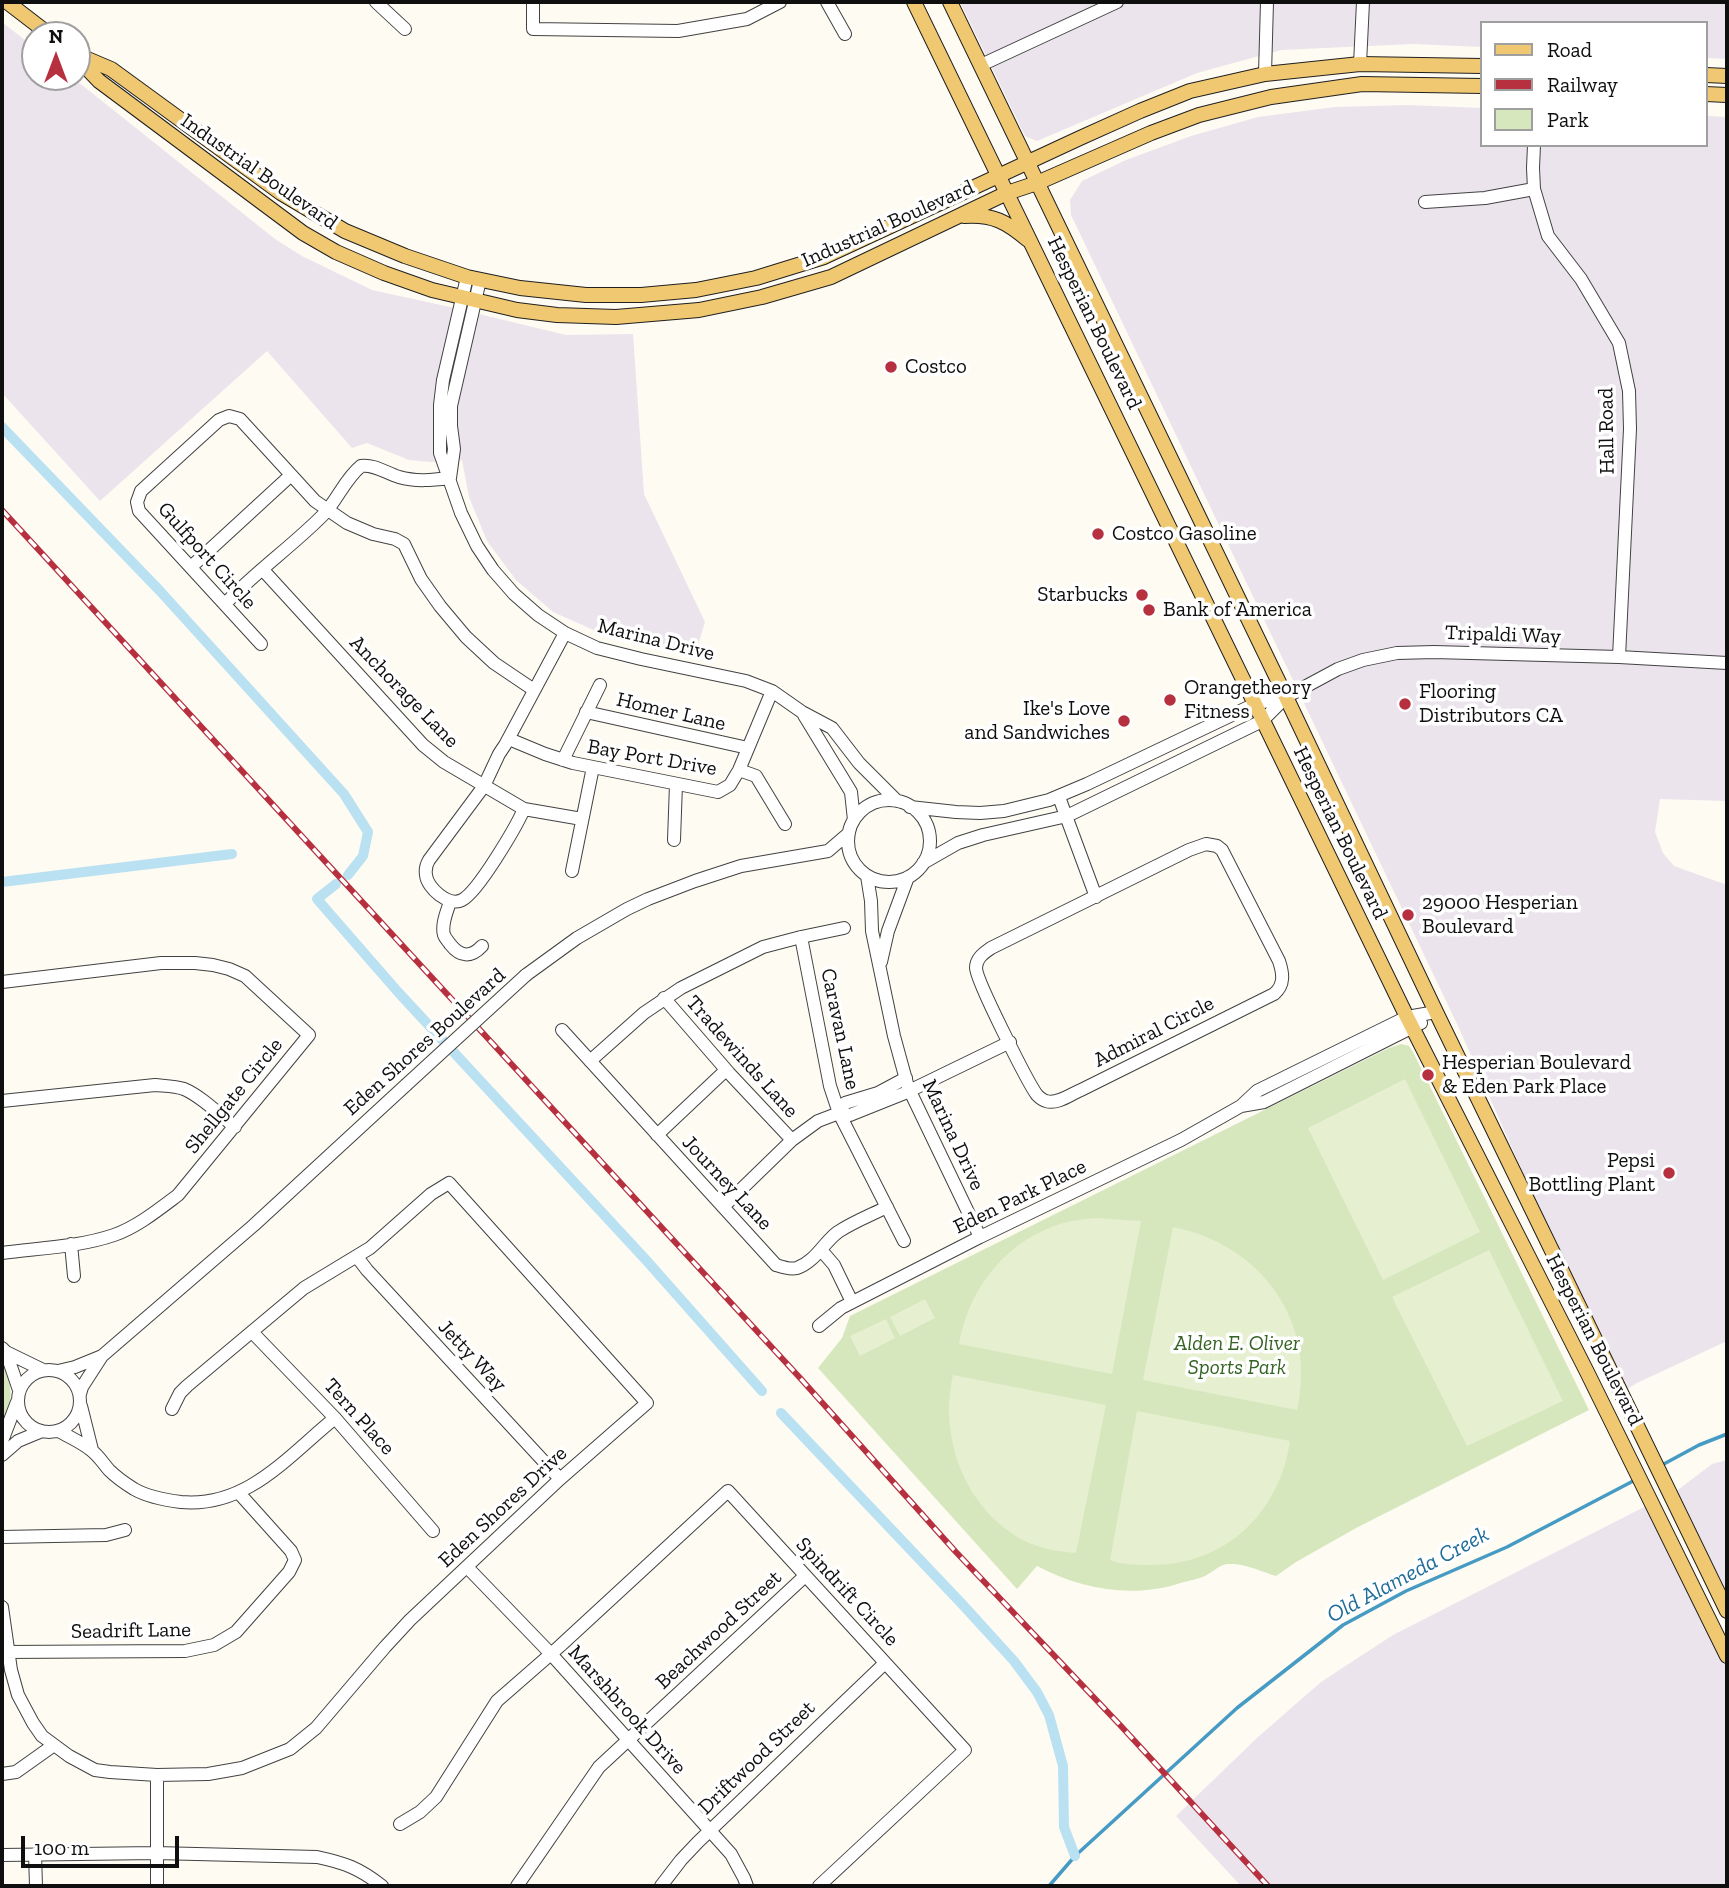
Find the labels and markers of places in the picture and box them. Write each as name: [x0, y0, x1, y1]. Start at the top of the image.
place label: Costco: [905, 354, 967, 380]
marker: Costco: [883, 359, 899, 375]
place label: Costco Gasoline: [1112, 521, 1257, 547]
marker: Costco Gasoline: [1090, 526, 1106, 542]
place label: Starbucks: [1037, 582, 1128, 608]
marker: Starbucks: [1134, 587, 1150, 603]
place label: Bank of America: [1163, 597, 1312, 623]
marker: Bank of America: [1141, 602, 1157, 618]
place label: Orangetheory Fitness: [1184, 675, 1311, 725]
place label: Flooring Distributors CA: [1419, 679, 1563, 729]
marker: Orangetheory Fitness: [1162, 692, 1178, 708]
place label: Ike's Love and Sandwiches: [964, 696, 1110, 746]
marker: Flooring Distributors CA: [1397, 696, 1413, 712]
marker: Ike's Love and Sandwiches: [1116, 713, 1132, 729]
place label: 29000 Hesperian Boulevard: [1422, 890, 1578, 940]
marker: 29000 Hesperian Boulevard: [1400, 907, 1416, 923]
place label: Hesperian Boulevard & Eden Park Place: [1442, 1050, 1631, 1100]
marker: Hesperian Boulevard & Eden Park Place: [1420, 1067, 1436, 1083]
place label: Pepsi Bottling Plant: [1529, 1148, 1655, 1198]
marker: Pepsi Bottling Plant: [1661, 1165, 1677, 1181]

